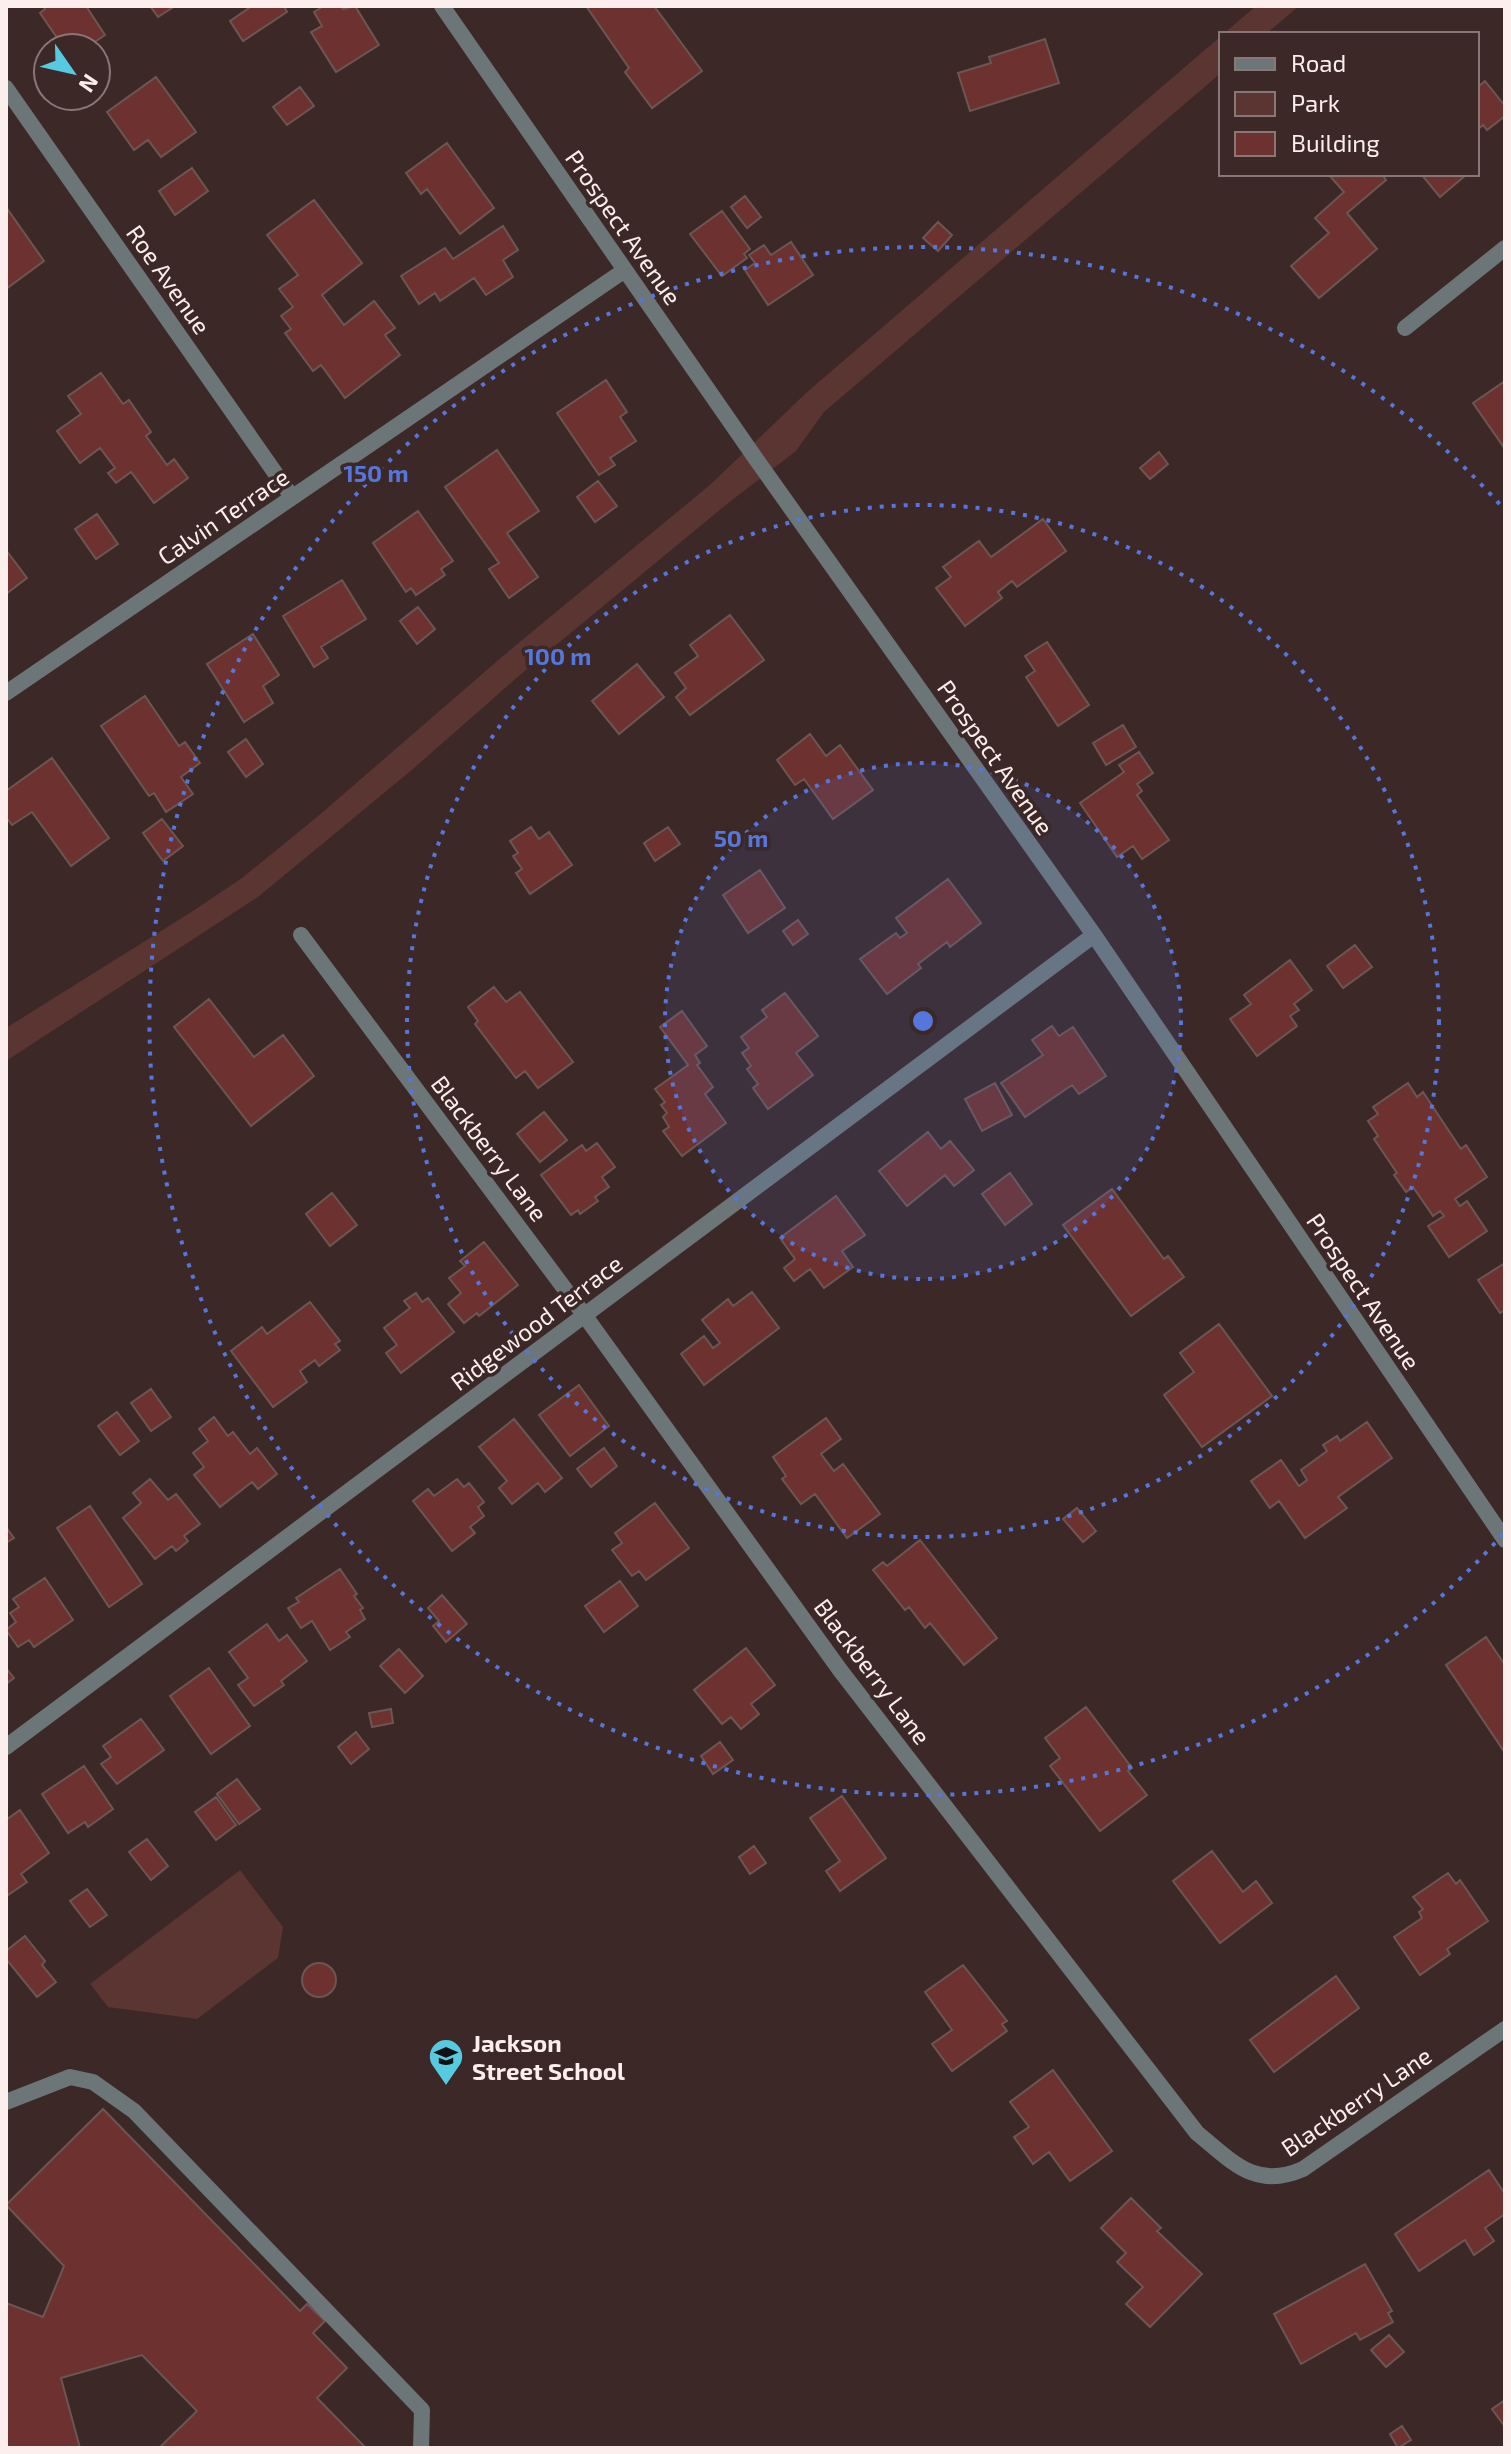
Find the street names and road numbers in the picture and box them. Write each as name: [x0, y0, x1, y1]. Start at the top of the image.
street label: Prospect Avenue: [560, 144, 688, 310]
street label: Roe Avenue: [121, 219, 217, 339]
street label: Calvin Terrace: [152, 462, 294, 570]
street label: Prospect Avenue: [932, 674, 1060, 840]
street label: Blackberry Lane: [426, 1069, 554, 1227]
street label: Prospect Avenue: [1301, 1207, 1427, 1375]
street label: Ridgewood Terrace: [445, 1248, 627, 1396]
street label: Blackberry Lane: [809, 1592, 937, 1750]
street label: Blackberry Lane: [1275, 2040, 1437, 2162]

